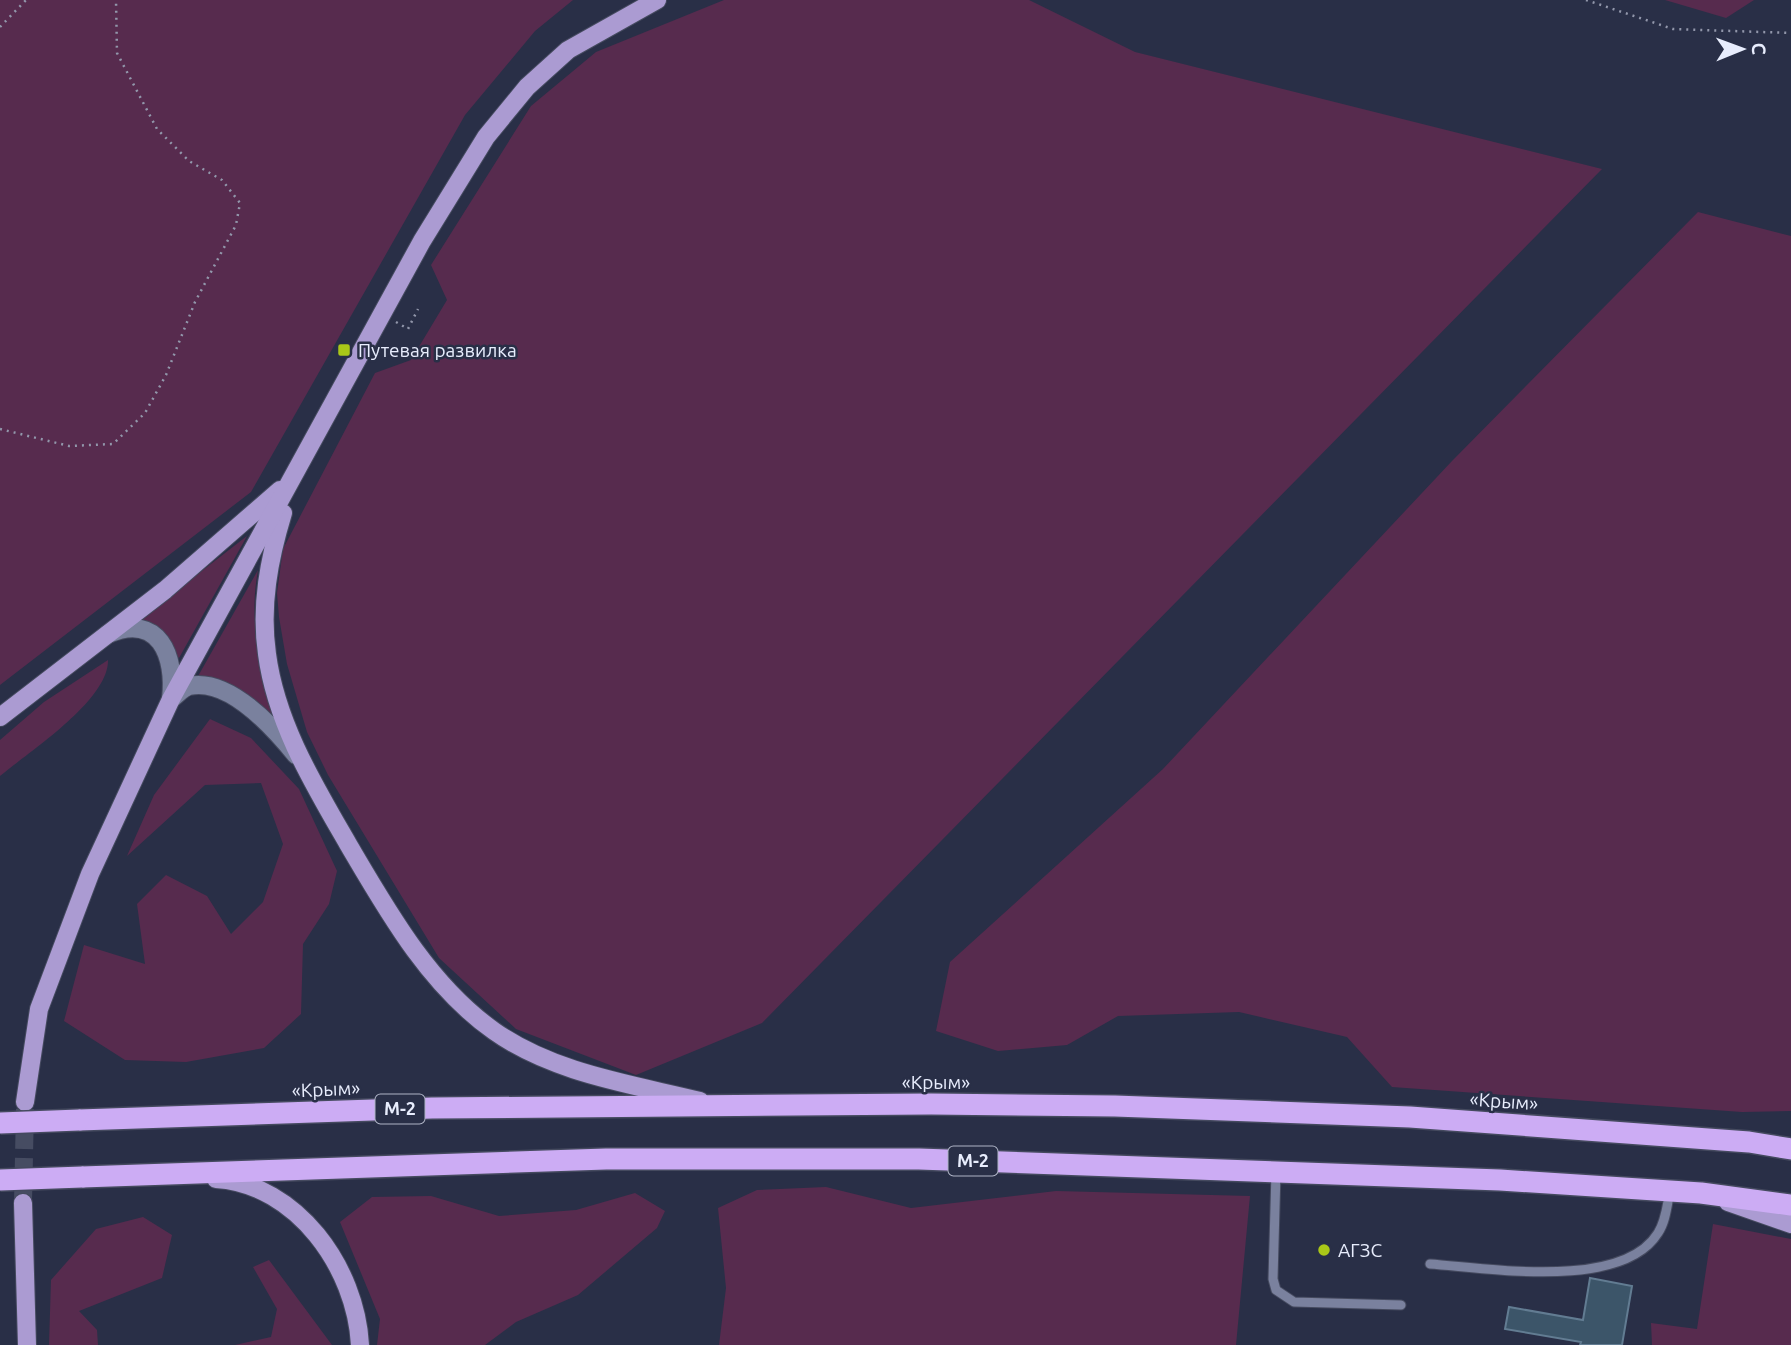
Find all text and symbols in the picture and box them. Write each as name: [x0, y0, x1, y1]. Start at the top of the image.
north arrow: [1707, 14, 1777, 84]
text: С: [1748, 42, 1770, 55]
place label: Путевая развилка: [358, 339, 517, 361]
marker: Путевая развилка: [336, 342, 352, 358]
street label: «Крым»: [902, 1071, 970, 1093]
street label: «Крым»: [291, 1077, 361, 1101]
street label: «Крым»: [1469, 1088, 1539, 1114]
road number: М-2: [376, 1094, 424, 1124]
road number: М-2: [948, 1146, 998, 1176]
place label: АГЗС: [1338, 1239, 1382, 1261]
marker: АГЗС: [1316, 1242, 1332, 1258]

